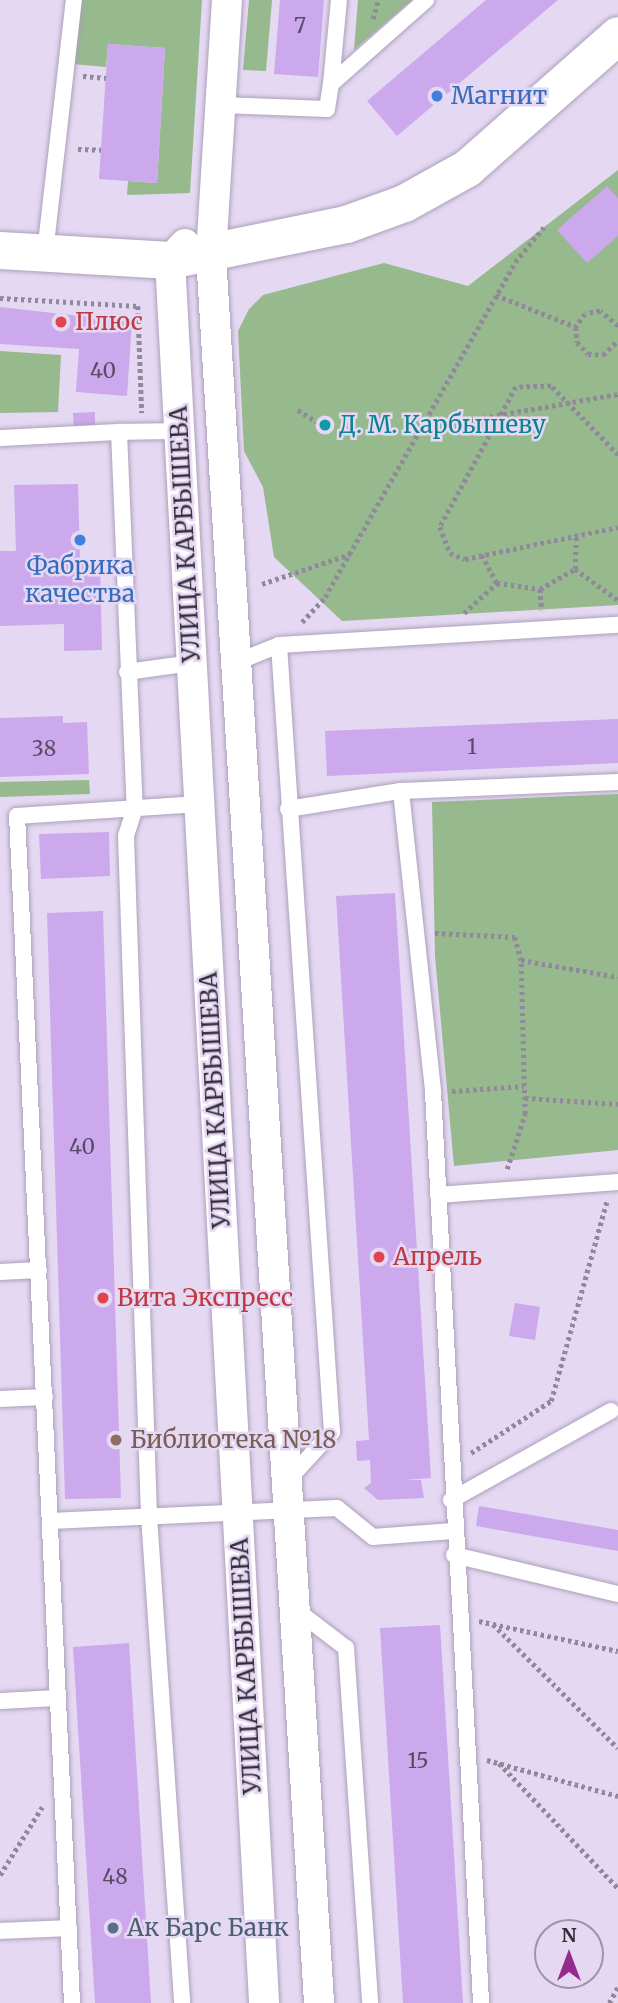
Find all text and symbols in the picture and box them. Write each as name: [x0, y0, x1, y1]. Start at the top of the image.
house number: 7: [294, 13, 306, 39]
place label: Магнит: [451, 82, 547, 110]
marker: Магнит: [429, 88, 445, 104]
place label: Плюс: [75, 308, 143, 336]
marker: Плюс: [53, 314, 69, 330]
house number: 40: [90, 358, 116, 384]
street label: УЛИЦА КАРБЫШЕВА: [164, 405, 206, 663]
place label: Д. М. Карбышеву: [339, 411, 546, 439]
marker: Д. М. Карбышеву: [317, 417, 333, 433]
marker: Фабрика качества: [72, 532, 88, 548]
place label: Фабрика качества: [25, 552, 135, 608]
house number: 1: [467, 734, 477, 760]
house number: 38: [32, 736, 56, 762]
street label: УЛИЦА КАРБЫШЕВА: [194, 971, 236, 1229]
house number: 40: [69, 1134, 95, 1160]
place label: Апрель: [393, 1243, 482, 1271]
marker: Апрель: [371, 1249, 387, 1265]
place label: Вита Экспресс: [117, 1284, 293, 1312]
marker: Вита Экспресс: [95, 1290, 111, 1306]
place label: Библиотека №18: [130, 1426, 337, 1454]
marker: Библиотека №18: [108, 1432, 124, 1448]
street label: УЛИЦА КАРБЫШЕВА: [225, 1537, 267, 1795]
house number: 15: [407, 1748, 429, 1774]
house number: 48: [102, 1864, 128, 1890]
place label: Ак Барс Банк: [127, 1914, 289, 1942]
north arrow: [534, 1919, 604, 1989]
marker: Ак Барс Банк: [105, 1920, 121, 1936]
text: N: [561, 1923, 577, 1947]

